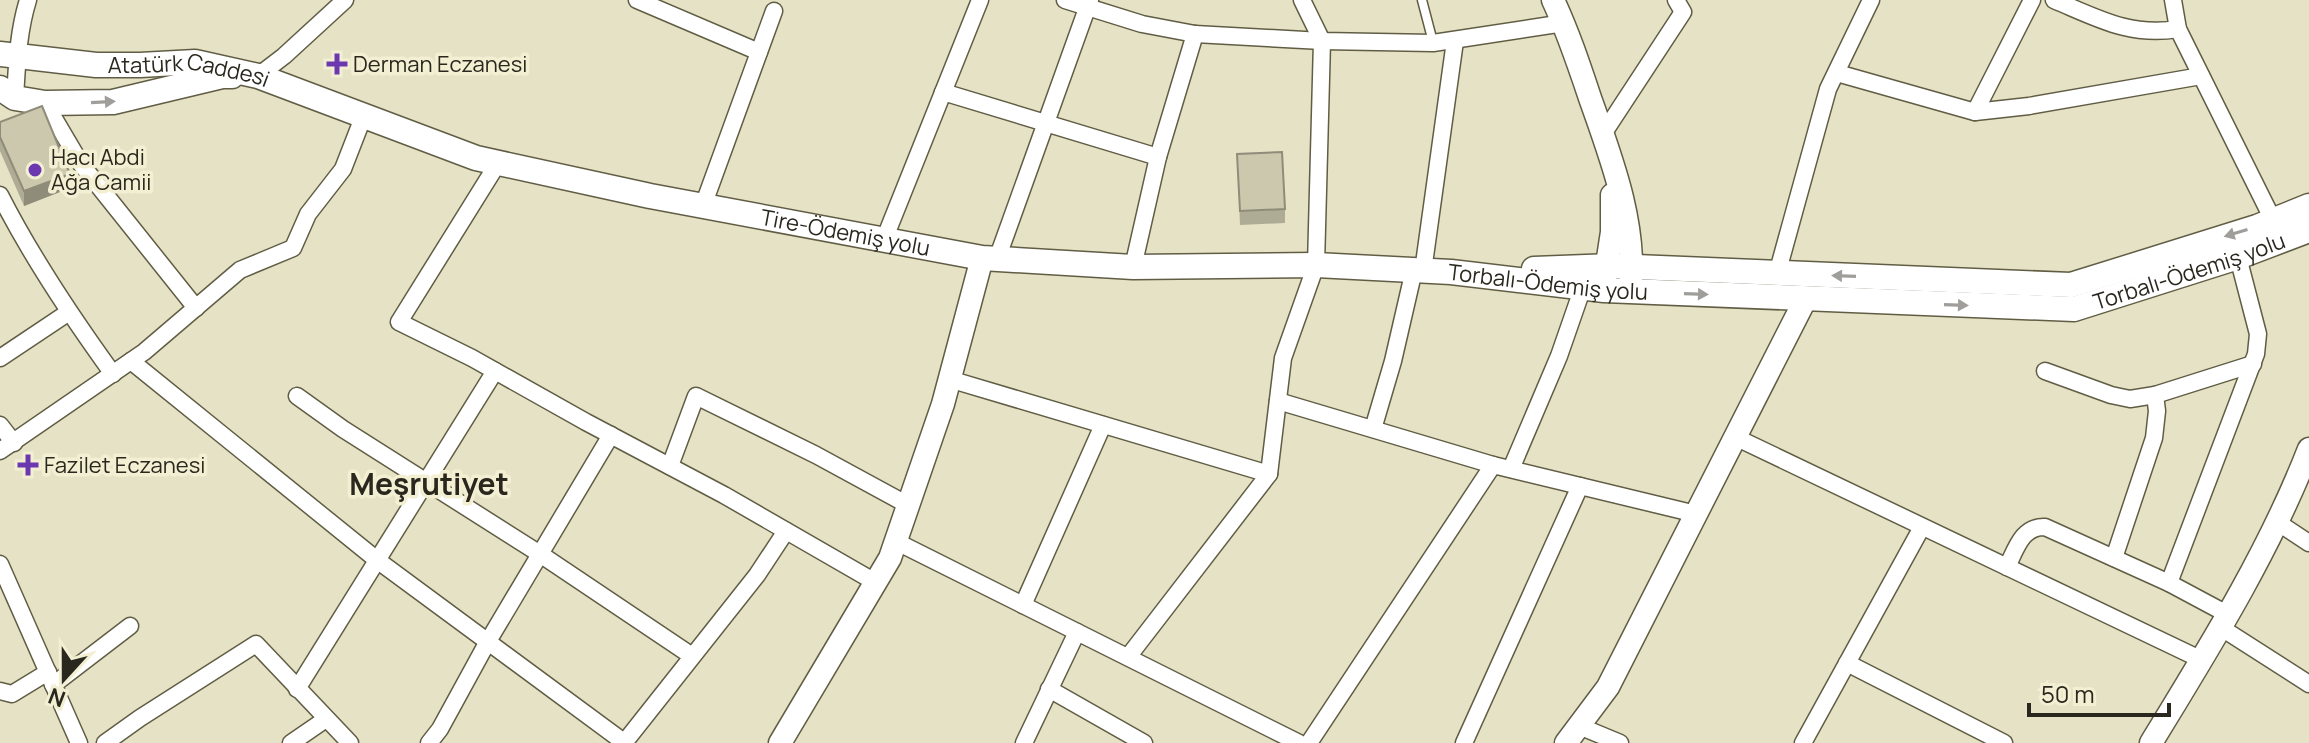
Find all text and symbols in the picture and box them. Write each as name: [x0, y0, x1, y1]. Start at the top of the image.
street label: Atatürk Caddesi: [108, 46, 274, 94]
place label: Derman Eczanesi: [353, 49, 527, 79]
marker: Derman Eczanesi: [328, 55, 346, 73]
one-way arrow: [90, 95, 116, 108]
place label: Hacı Abdi Ağa Camii: [51, 142, 151, 197]
marker: Hacı Abdi Ağa Camii: [26, 161, 44, 179]
street label: Tire-Ödemiş yolu: [758, 202, 933, 263]
street label: Torbalı-Ödemiş yolu: [2089, 225, 2290, 317]
one-way arrow: [2224, 227, 2248, 240]
street label: Torbalı-Ödemiş yolu: [1446, 257, 1648, 307]
one-way arrow: [1831, 270, 1856, 283]
one-way arrow: [1684, 287, 1709, 300]
one-way arrow: [1944, 298, 1969, 311]
place label: Fazilet Eczanesi: [44, 450, 205, 480]
marker: Fazilet Eczanesi: [19, 456, 37, 474]
district label: Meşrutiyet: [349, 463, 509, 504]
north arrow: [24, 639, 104, 719]
scale bar: [2029, 667, 2169, 717]
text: 50 m: [2041, 677, 2095, 710]
text: N: [44, 681, 70, 715]

